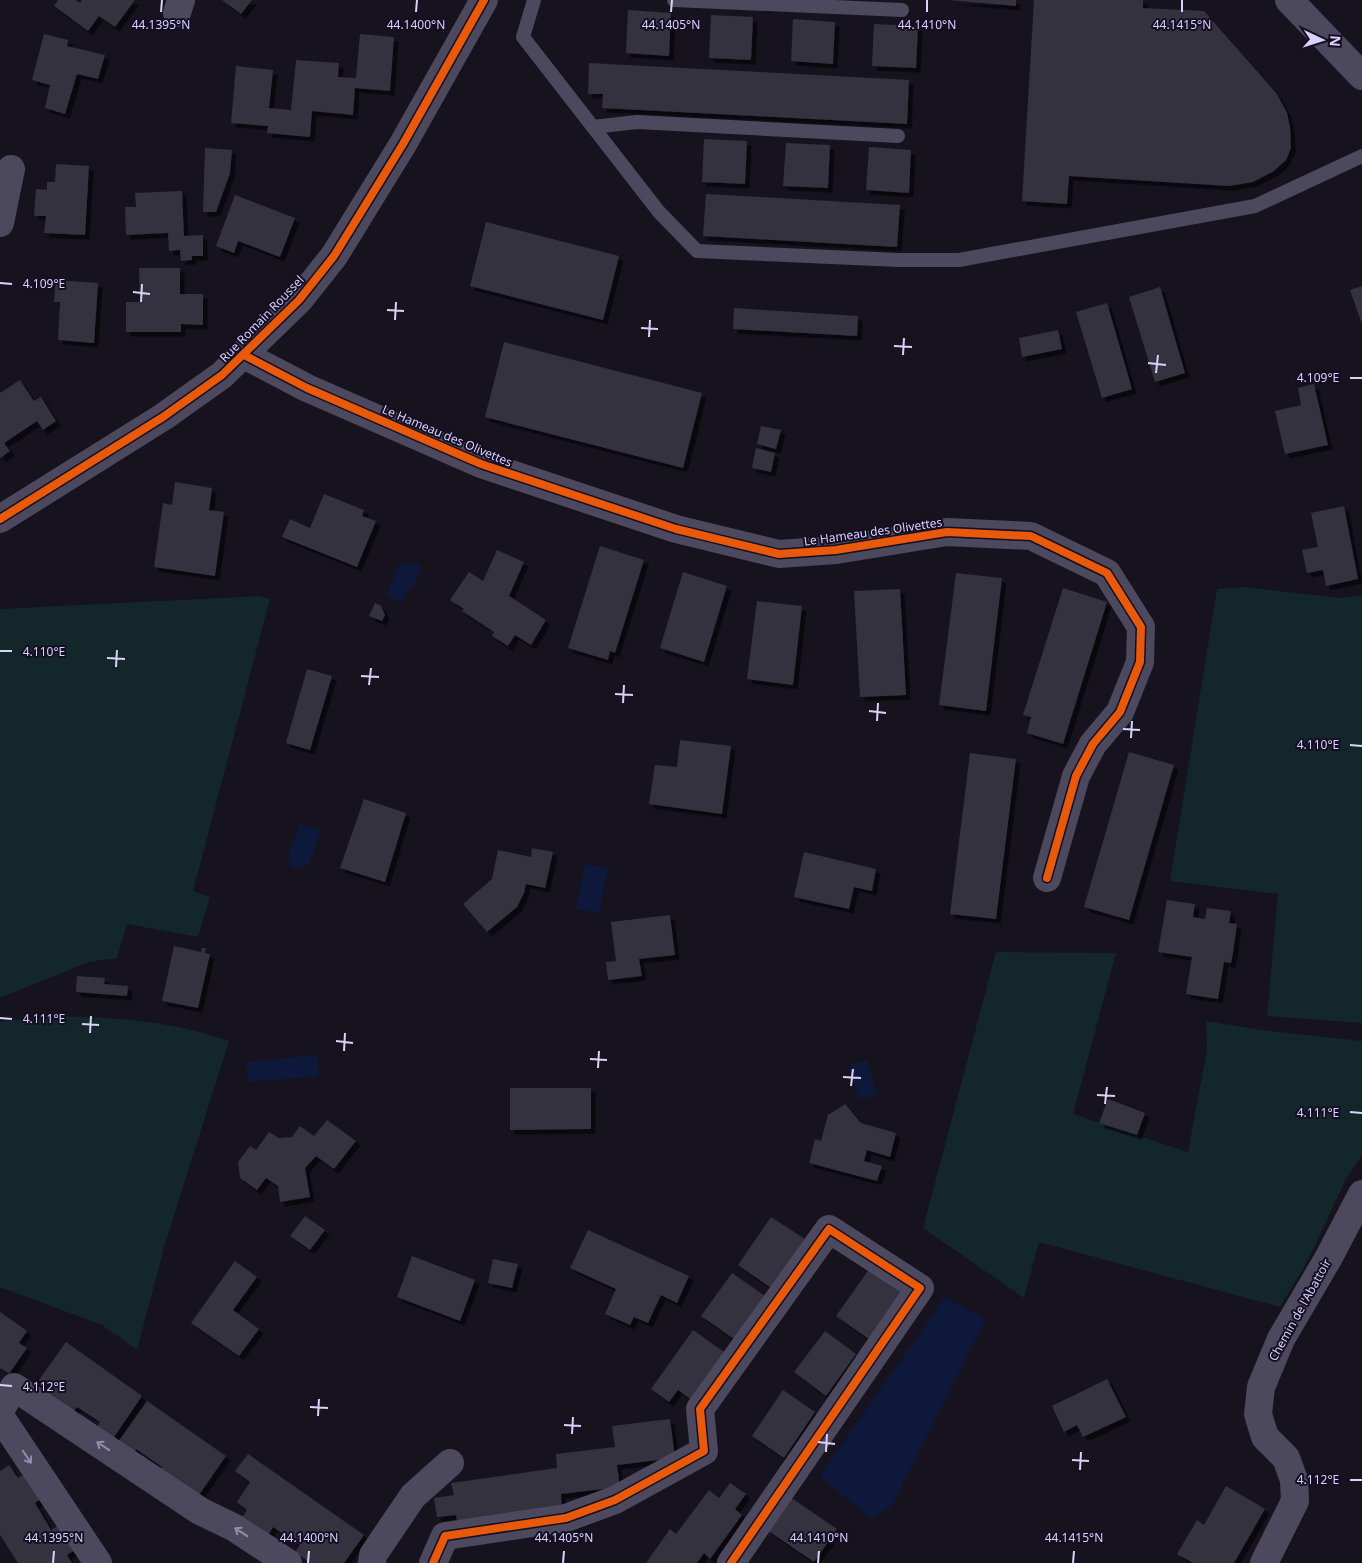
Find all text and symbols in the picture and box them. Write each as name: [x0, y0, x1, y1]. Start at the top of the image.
north arrow: [1297, 15, 1347, 65]
text: 44.1395°N: [132, 16, 190, 33]
text: 44.1400°N: [387, 16, 445, 33]
text: 44.1405°N: [642, 16, 700, 33]
text: 44.1410°N: [898, 16, 956, 33]
text: 44.1415°N: [1153, 16, 1211, 33]
text: N: [1326, 35, 1345, 47]
street label: Rue Romain Roussel: [216, 272, 308, 366]
text: 4.109°E: [23, 275, 65, 292]
text: 4.109°E: [1297, 369, 1339, 386]
street label: Le Hameau des Olivettes: [380, 400, 515, 471]
street label: Le Hameau des Olivettes: [803, 513, 944, 550]
text: 4.110°E: [23, 643, 65, 660]
text: 4.110°E: [1297, 736, 1339, 753]
text: 4.111°E: [23, 1010, 65, 1027]
text: 4.111°E: [1297, 1104, 1339, 1121]
street label: Chemin de l'Abattoir: [1264, 1255, 1335, 1364]
text: 4.112°E: [23, 1378, 65, 1395]
one-way arrow: [96, 1441, 110, 1451]
one-way arrow: [22, 1449, 32, 1463]
text: 4.112°E: [1297, 1471, 1339, 1488]
one-way arrow: [234, 1526, 248, 1536]
text: 44.1395°N: [25, 1529, 83, 1546]
text: 44.1400°N: [280, 1529, 338, 1546]
text: 44.1405°N: [535, 1529, 593, 1546]
text: 44.1410°N: [790, 1529, 848, 1546]
text: 44.1415°N: [1045, 1529, 1103, 1546]

